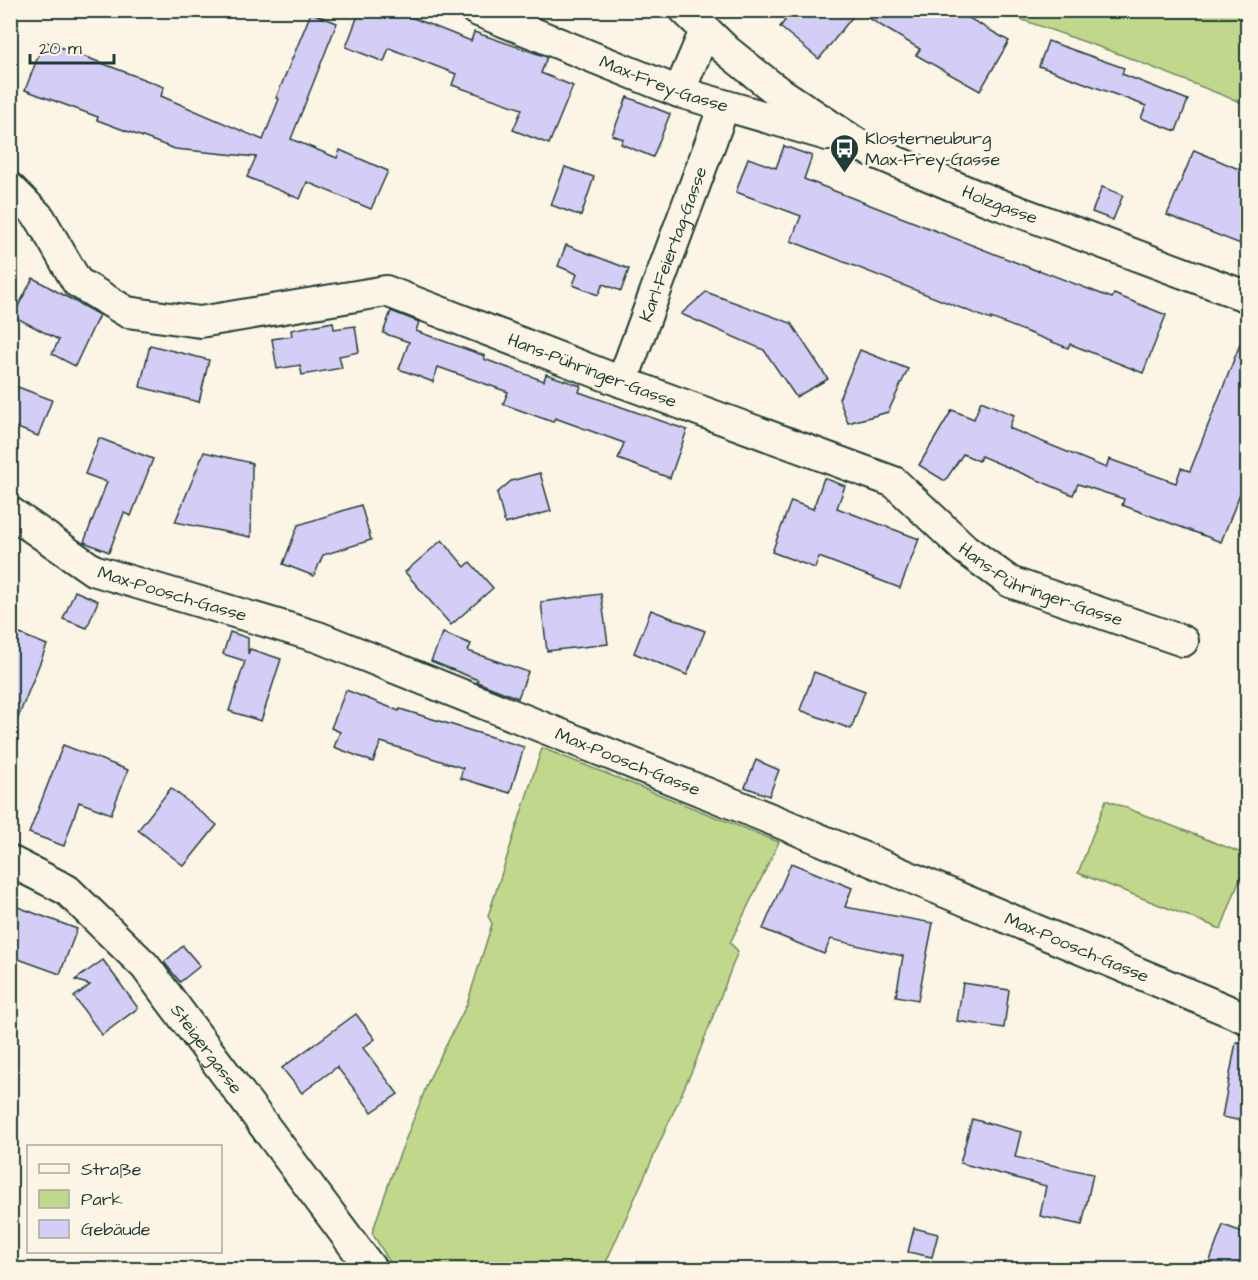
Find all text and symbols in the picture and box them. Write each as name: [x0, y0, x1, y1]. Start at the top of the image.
scale bar: [30, 27, 114, 65]
text: 20 m: [39, 36, 82, 61]
street label: Max-Frey-Gasse: [596, 49, 731, 118]
place label: Klosterneuburg Max-Frey-Gasse: [865, 126, 1000, 173]
bus stop icon: Klosterneuburg Max-Frey-Gasse: [828, 132, 860, 174]
street label: Karl-Feiertag-Gasse: [633, 163, 713, 325]
street label: Holzgasse: [958, 179, 1042, 230]
street label: Hans-Pühringer-Gasse: [504, 327, 681, 414]
street label: Hans-Pühringer-Gasse: [954, 536, 1126, 632]
street label: Max-Poosch-Gasse: [95, 560, 250, 628]
street label: Max-Poosch-Gasse: [552, 721, 704, 802]
street label: Max-Poosch-Gasse: [1001, 906, 1153, 989]
street label: Steigergasse: [165, 998, 249, 1099]
legend: [27, 1145, 222, 1253]
text: Straße: [81, 1157, 142, 1182]
text: Park: [81, 1187, 123, 1212]
text: Gebäude: [81, 1217, 151, 1242]

